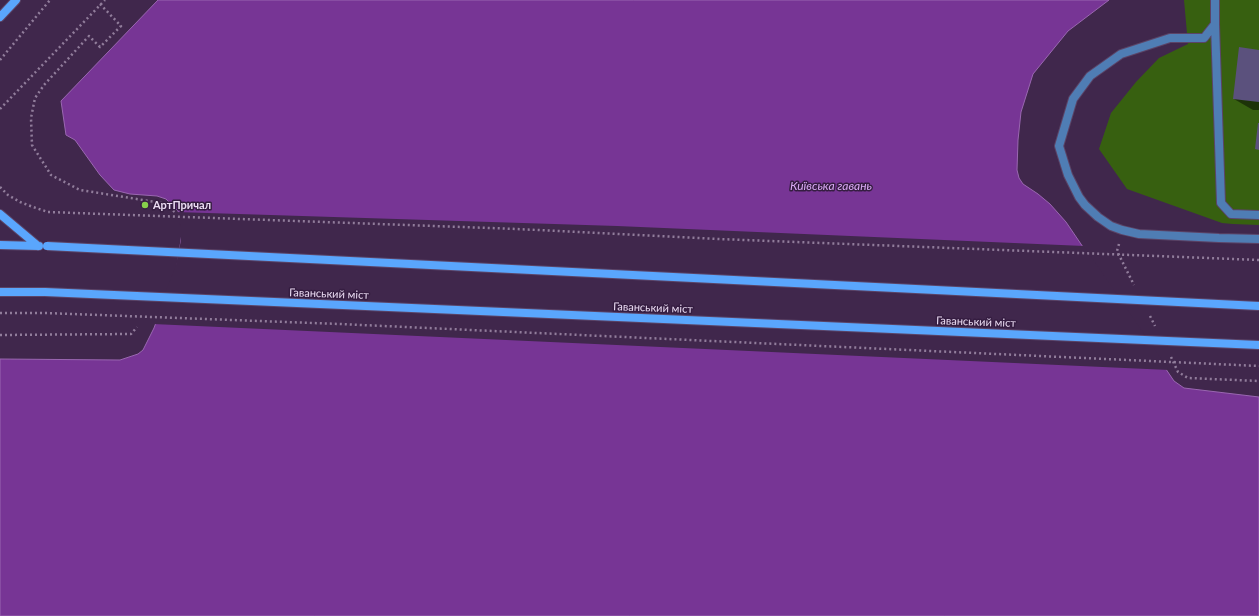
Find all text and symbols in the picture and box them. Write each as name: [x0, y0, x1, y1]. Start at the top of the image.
water label: Київська гавань: [790, 179, 872, 193]
place label: АртПричал: [153, 198, 211, 212]
marker: АртПричал: [140, 200, 150, 210]
street label: Гаванський міст: [289, 286, 369, 302]
street label: Гаванський міст: [613, 300, 693, 316]
street label: Гаванський міст: [936, 314, 1016, 330]

